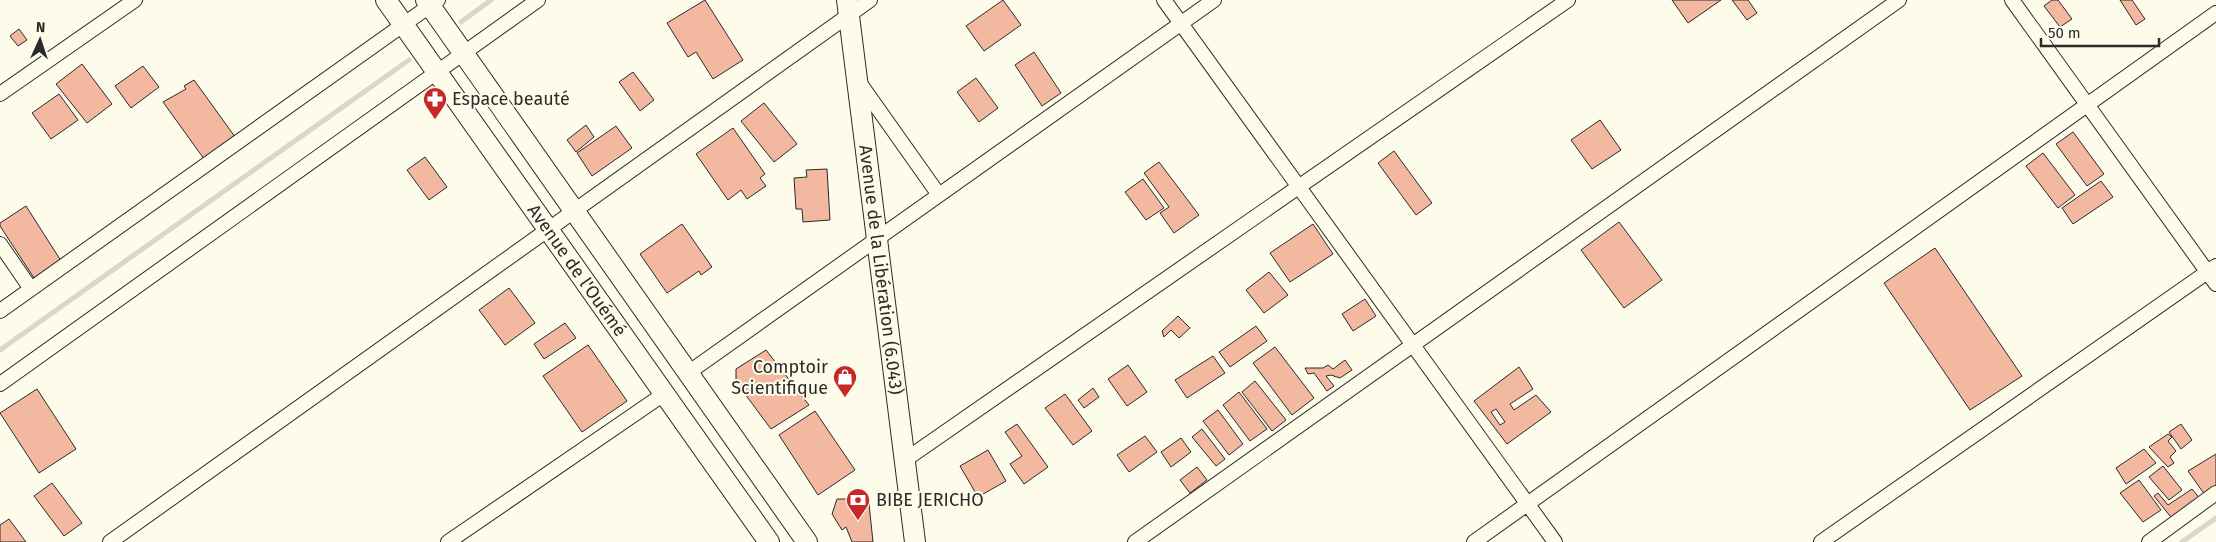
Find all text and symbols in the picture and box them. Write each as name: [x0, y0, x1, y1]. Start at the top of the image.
north arrow: [15, 15, 65, 65]
scale bar: [2041, 15, 2158, 47]
text: N: [36, 19, 46, 36]
text: 50 m: [2048, 24, 2081, 42]
pharmacy icon: Espace beauté: [422, 86, 448, 120]
place label: Espace beauté: [452, 88, 570, 110]
street label: Avenue de la Libération (6.043): [854, 144, 907, 396]
street label: Avenue de l'Ouémé: [523, 200, 631, 341]
place label: Comptoir Scientifique: [731, 356, 828, 399]
shop icon: Comptoir Scientifique: [832, 364, 858, 398]
bank icon: BIBE JERICHO: [845, 487, 871, 521]
place label: BIBE JERICHO: [876, 489, 984, 511]

